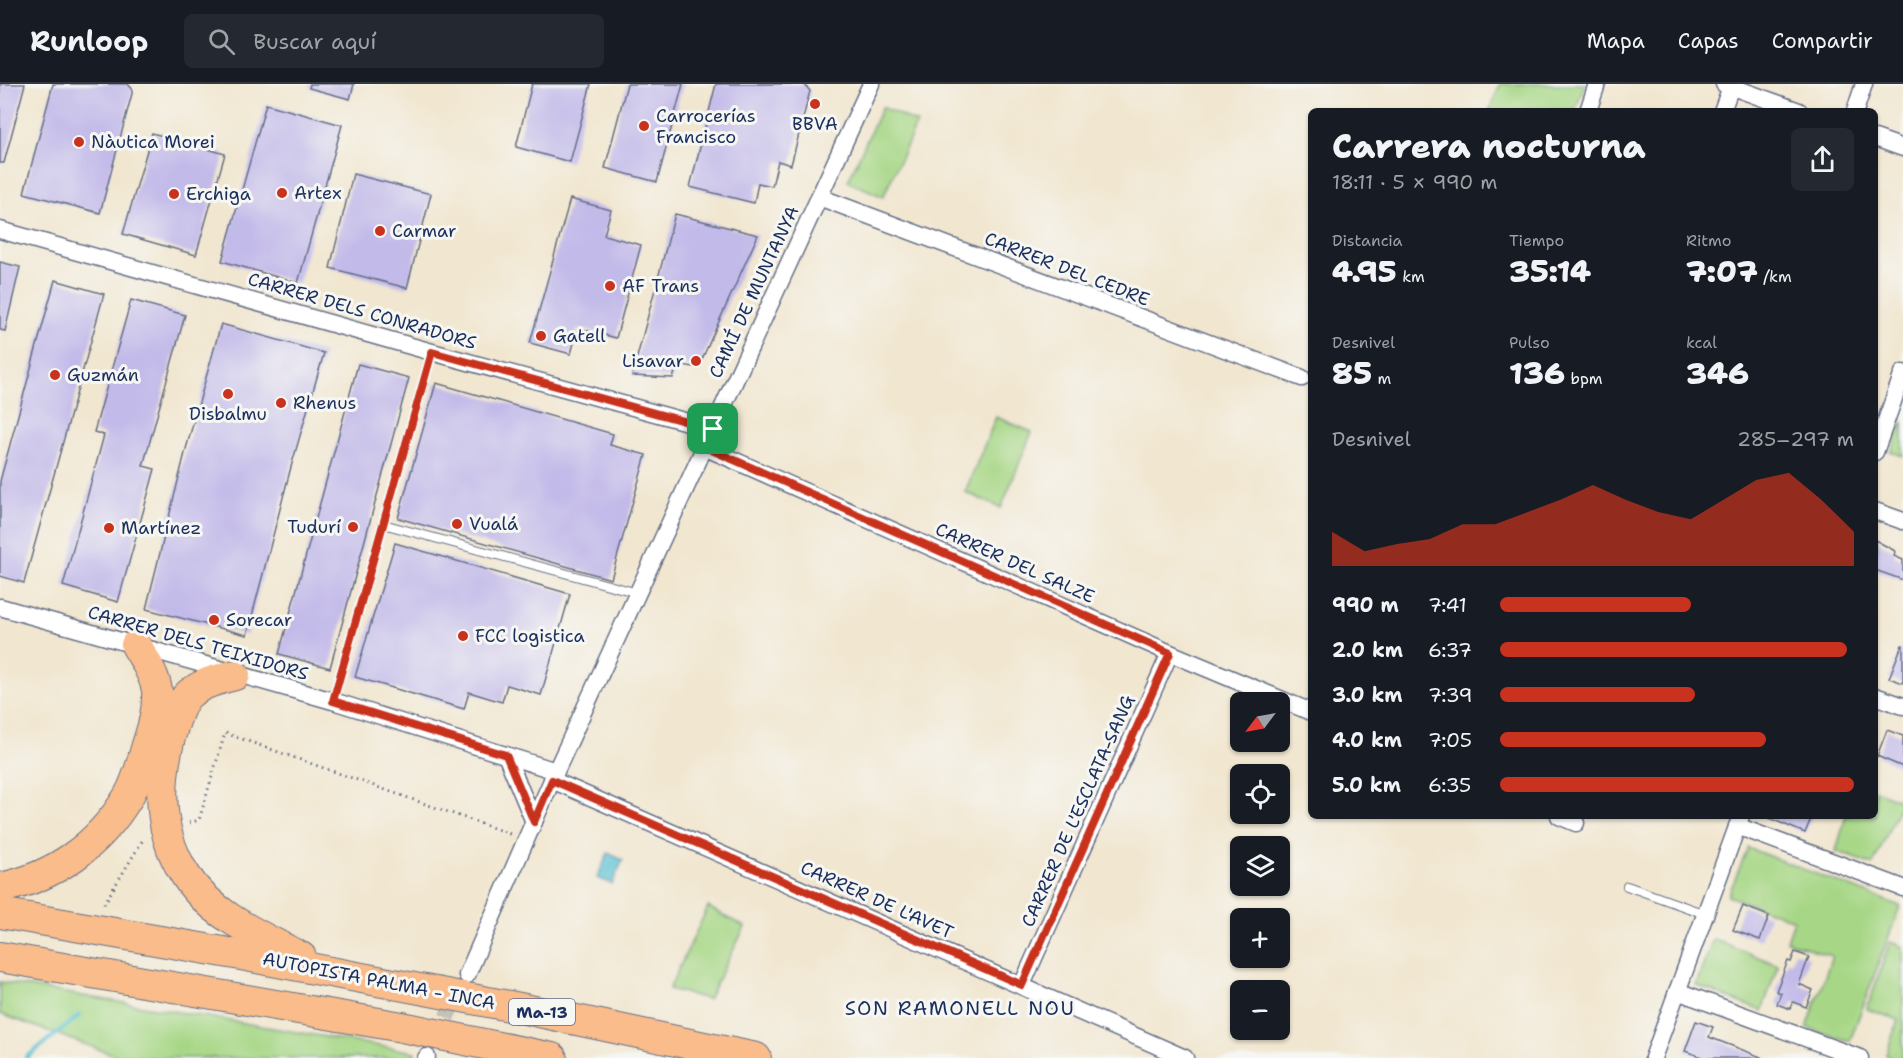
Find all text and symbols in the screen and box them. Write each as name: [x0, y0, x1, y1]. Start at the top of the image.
search box: [184, 14, 604, 68]
text: Runloop: [30, 22, 148, 60]
icon: search: [205, 25, 238, 58]
text: Buscar aquí: [253, 27, 376, 56]
text: Mapa: [1587, 27, 1645, 55]
text: Capas: [1678, 27, 1739, 55]
text: Compartir: [1772, 27, 1873, 55]
marker: BBVA: [808, 97, 822, 111]
place label: Carrocerías Francisco: [656, 104, 756, 149]
place label: BBVA: [792, 112, 838, 136]
marker: Carrocerías Francisco: [637, 119, 651, 133]
text: Carrera nocturna: [1332, 124, 1646, 169]
button: share: [1791, 128, 1854, 191]
place label: Nàutica Morei: [91, 130, 215, 154]
marker: Nàutica Morei: [72, 135, 86, 149]
text: 18:11 · 5 × 990 m: [1332, 169, 1497, 195]
place label: Artex: [294, 181, 342, 205]
place label: Erchiga: [186, 182, 251, 206]
marker: Artex: [275, 186, 289, 200]
marker: Erchiga: [167, 187, 181, 201]
street label: CAMÍ DE MUNTANYA: [703, 202, 805, 382]
place label: Carmar: [392, 219, 457, 243]
marker: Carmar: [373, 224, 387, 238]
street label: CARRER DEL CEDRE: [981, 226, 1153, 312]
text: Distancia: [1332, 230, 1403, 251]
text: Tiempo: [1509, 230, 1564, 251]
text: Ritmo: [1686, 230, 1731, 251]
text: 4.95: [1332, 251, 1397, 292]
text: 35:14: [1509, 251, 1591, 292]
text: 7:07: [1686, 251, 1758, 292]
text: km: [1397, 266, 1425, 287]
text: /km: [1758, 266, 1792, 287]
street label: CARRER DELS CONRADORS: [245, 267, 479, 355]
place label: AF Trans: [622, 274, 699, 298]
marker: AF Trans: [603, 279, 617, 293]
place label: Gatell: [553, 324, 606, 348]
marker: Gatell: [534, 329, 548, 343]
text: Desnivel: [1332, 332, 1395, 353]
text: Pulso: [1509, 332, 1550, 353]
text: kcal: [1686, 332, 1717, 353]
place label: Lisavar: [622, 349, 684, 373]
text: 85: [1332, 353, 1372, 394]
text: 136: [1509, 353, 1565, 394]
text: 346: [1686, 353, 1749, 394]
marker: Lisavar: [689, 354, 703, 368]
place label: Guzmán: [67, 363, 139, 387]
marker: Guzmán: [48, 368, 62, 382]
text: m: [1372, 368, 1391, 389]
text: bpm: [1565, 368, 1603, 389]
marker: Disbalmu: [221, 387, 235, 401]
place label: Rhenus: [293, 391, 356, 415]
marker: Rhenus: [274, 396, 288, 410]
place label: Disbalmu: [189, 402, 267, 426]
pin: [687, 403, 738, 454]
icon: arrive: [696, 412, 729, 445]
text: Desnivel: [1332, 426, 1411, 452]
text: 285–297 m: [1737, 426, 1854, 452]
place label: Vualá: [469, 512, 518, 536]
place label: Tudurí: [287, 515, 341, 539]
place label: Martínez: [121, 516, 201, 540]
marker: Vualá: [450, 517, 464, 531]
street label: CARRER DEL SALZE: [932, 517, 1098, 609]
marker: Tudurí: [346, 520, 360, 534]
marker: Martínez: [102, 521, 116, 535]
text: 990 m: [1332, 592, 1399, 618]
text: 7:41: [1428, 592, 1467, 618]
street label: CARRER DELS TEIXIDORS: [85, 600, 311, 686]
place label: Sorecar: [226, 608, 292, 632]
marker: Sorecar: [207, 613, 221, 627]
place label: FCC logistica: [475, 624, 585, 648]
marker: FCC logistica: [456, 629, 470, 643]
text: 2.0 km: [1332, 637, 1403, 663]
text: 6:37: [1428, 637, 1472, 663]
text: 3.0 km: [1332, 682, 1403, 708]
text: 7:39: [1428, 682, 1473, 708]
street label: CARRER DE L'ESCLATA-SANG: [1016, 691, 1140, 931]
north arrow: [1230, 692, 1290, 752]
map controls: [1230, 692, 1290, 1040]
text: 4.0 km: [1332, 727, 1402, 753]
text: 7:05: [1428, 727, 1472, 753]
button: locate: [1230, 764, 1290, 824]
text: 5.0 km: [1332, 772, 1401, 798]
text: 6:35: [1428, 772, 1471, 798]
button: layers: [1230, 836, 1290, 896]
street label: CARRER DE L'AVET: [797, 855, 957, 945]
button: +: [1230, 908, 1290, 968]
street label: AUTOPISTA PALMA - INCA: [261, 947, 497, 1015]
button: −: [1230, 980, 1290, 1040]
district label: SON RAMONELL NOU: [845, 995, 1075, 1021]
road number: Ma-13: [509, 999, 575, 1025]

